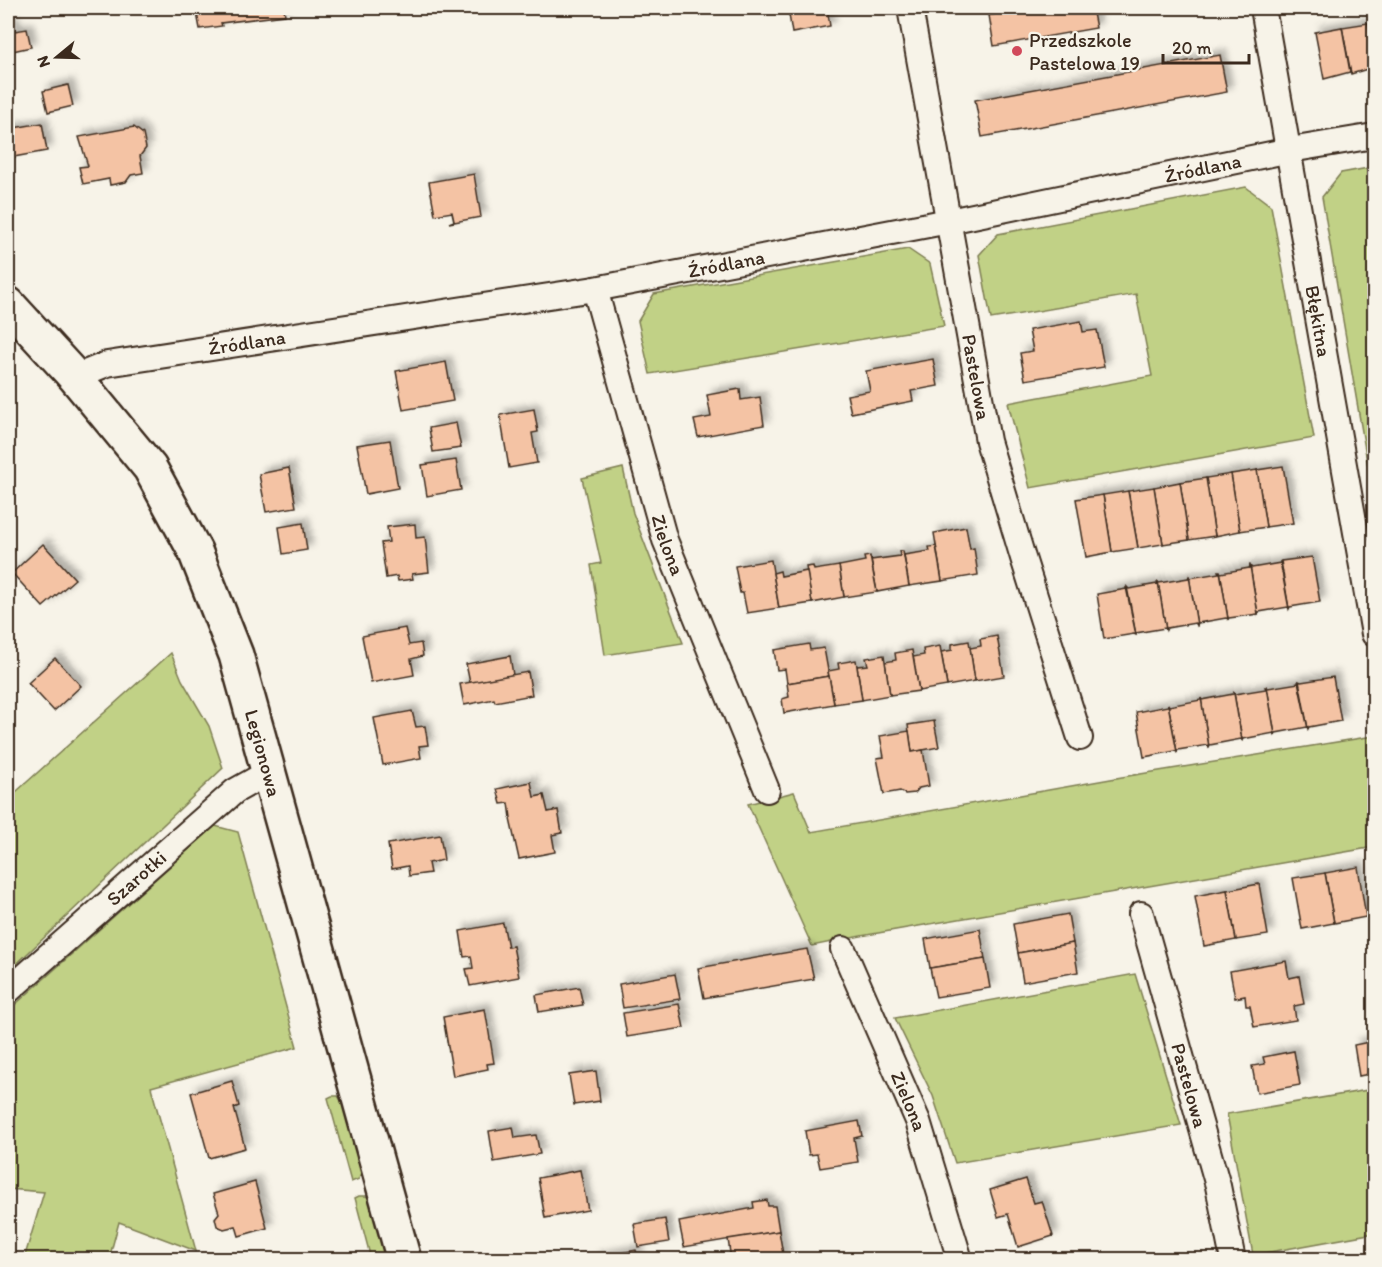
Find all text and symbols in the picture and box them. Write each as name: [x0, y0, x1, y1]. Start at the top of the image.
north arrow: [27, 27, 87, 87]
scale bar: [1163, 27, 1248, 65]
place label: Przedszkole Pastelowa 19: [1029, 28, 1140, 75]
text: 20 m: [1172, 37, 1212, 59]
marker: Przedszkole Pastelowa 19: [1010, 44, 1024, 58]
text: N: [33, 54, 54, 70]
street label: Źródlana: [1162, 148, 1243, 188]
street label: Źródlana: [686, 245, 767, 283]
street label: Błękitna: [1300, 283, 1337, 359]
street label: Źródlana: [207, 325, 287, 360]
street label: Pastelowa: [957, 332, 996, 423]
street label: Zielona: [646, 512, 690, 579]
street label: Legionowa: [240, 707, 287, 800]
street label: Szarotki: [101, 845, 171, 911]
street label: Pastelowa: [1166, 1040, 1213, 1131]
street label: Zielona: [886, 1068, 932, 1134]

